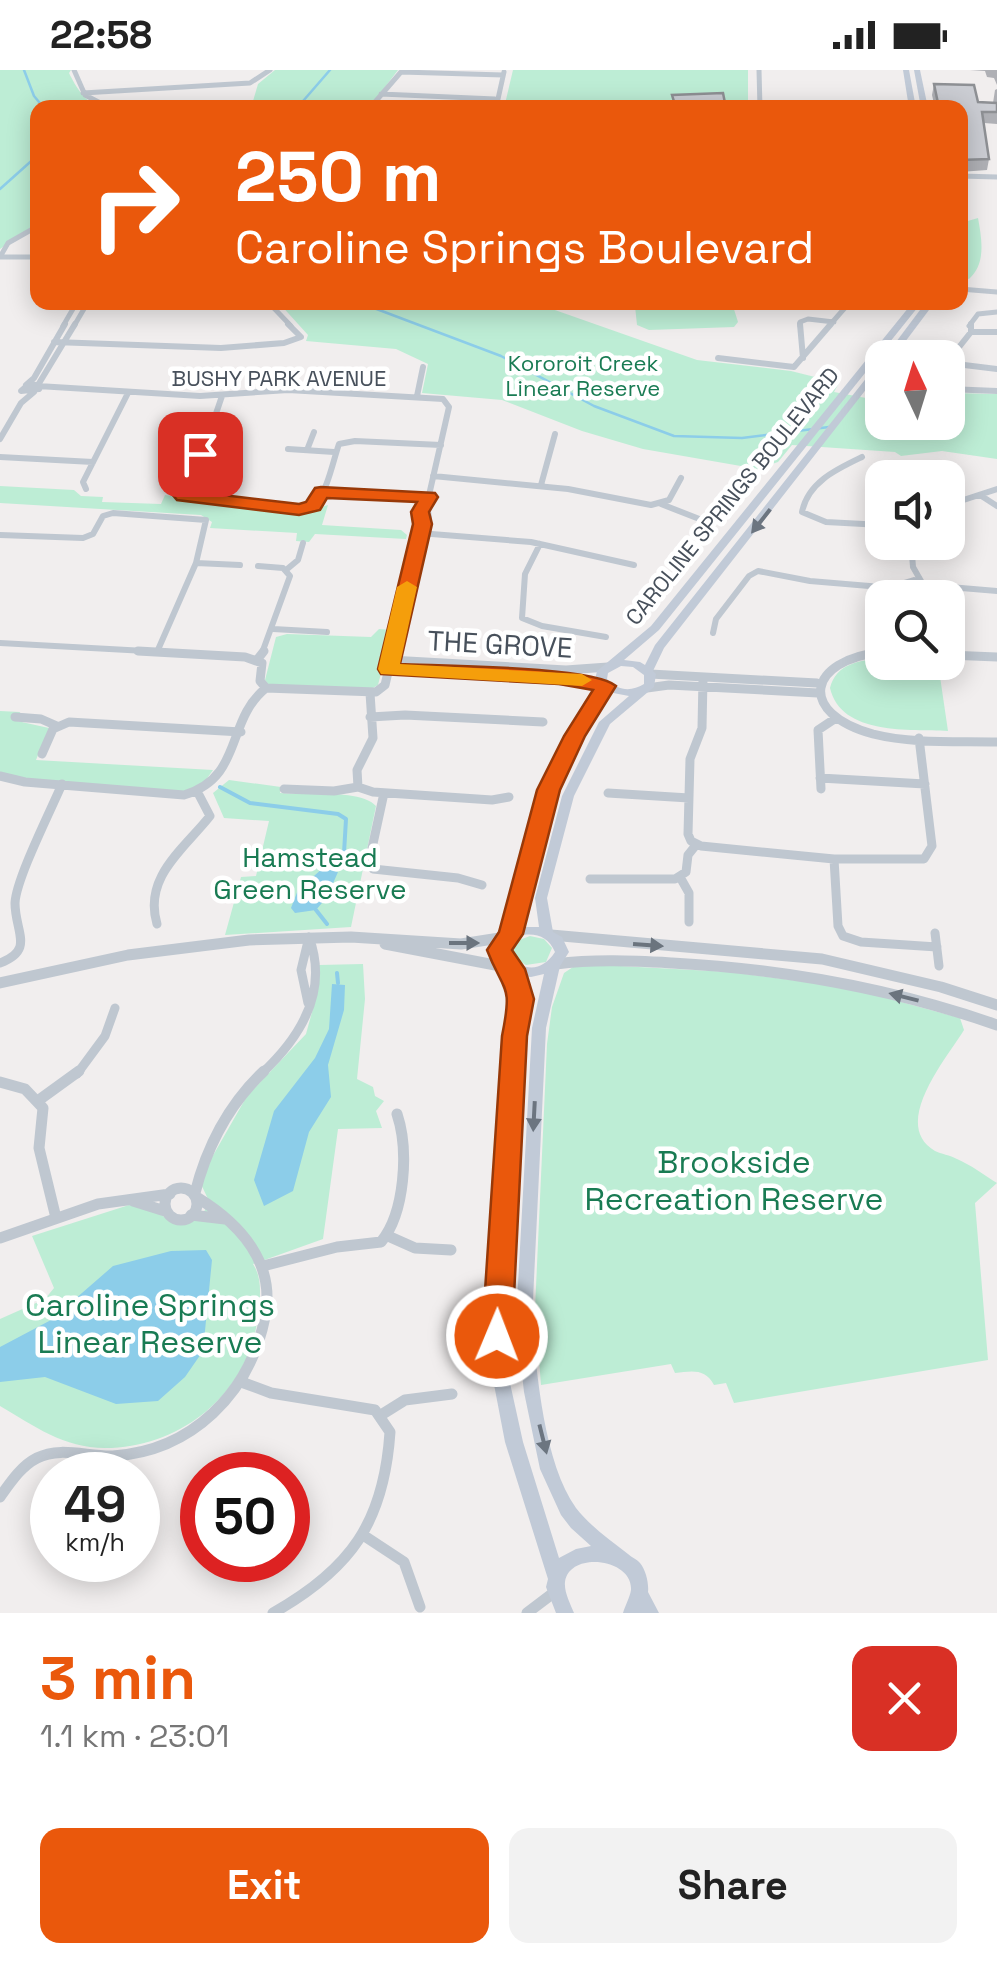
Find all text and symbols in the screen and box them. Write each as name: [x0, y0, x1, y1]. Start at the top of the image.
text: 22:58: [50, 11, 152, 59]
text: 250 m: [235, 132, 442, 221]
icon: right: [70, 140, 200, 270]
text: Caroline Springs Boulevard: [235, 219, 814, 276]
north arrow: [865, 340, 965, 440]
map controls: [865, 340, 965, 680]
park label: Kororoit Creek Linear Reserve: [506, 349, 660, 402]
street label: CAROLINE SPRINGS BOULEVARD: [619, 361, 845, 631]
street label: BUSHY PARK AVENUE: [172, 364, 386, 392]
pin: [158, 412, 243, 497]
icon: arrive: [173, 427, 228, 482]
button: sound: [865, 460, 965, 560]
one-way arrow: [751, 508, 771, 534]
button: search: [865, 580, 965, 680]
street label: THE GROVE: [426, 622, 574, 666]
park label: Hamstead Green Reserve: [213, 839, 407, 907]
one-way arrow: [448, 935, 480, 951]
one-way arrow: [633, 937, 665, 953]
one-way arrow: [888, 989, 919, 1004]
one-way arrow: [526, 1100, 542, 1132]
park label: Brookside Recreation Reserve: [585, 1142, 883, 1219]
position arrow: [445, 1284, 549, 1388]
park label: Caroline Springs Linear Reserve: [25, 1285, 275, 1362]
one-way arrow: [536, 1424, 552, 1455]
speed limit sign: 50: [180, 1452, 310, 1582]
text: 49: [64, 1473, 126, 1537]
text: km/h: [65, 1526, 125, 1558]
text: 3 min: [40, 1640, 196, 1717]
button: close: [852, 1646, 957, 1751]
text: 1.1 km · 23:01: [40, 1716, 229, 1756]
button: Exit: [40, 1828, 489, 1943]
button: Share: [509, 1828, 957, 1943]

